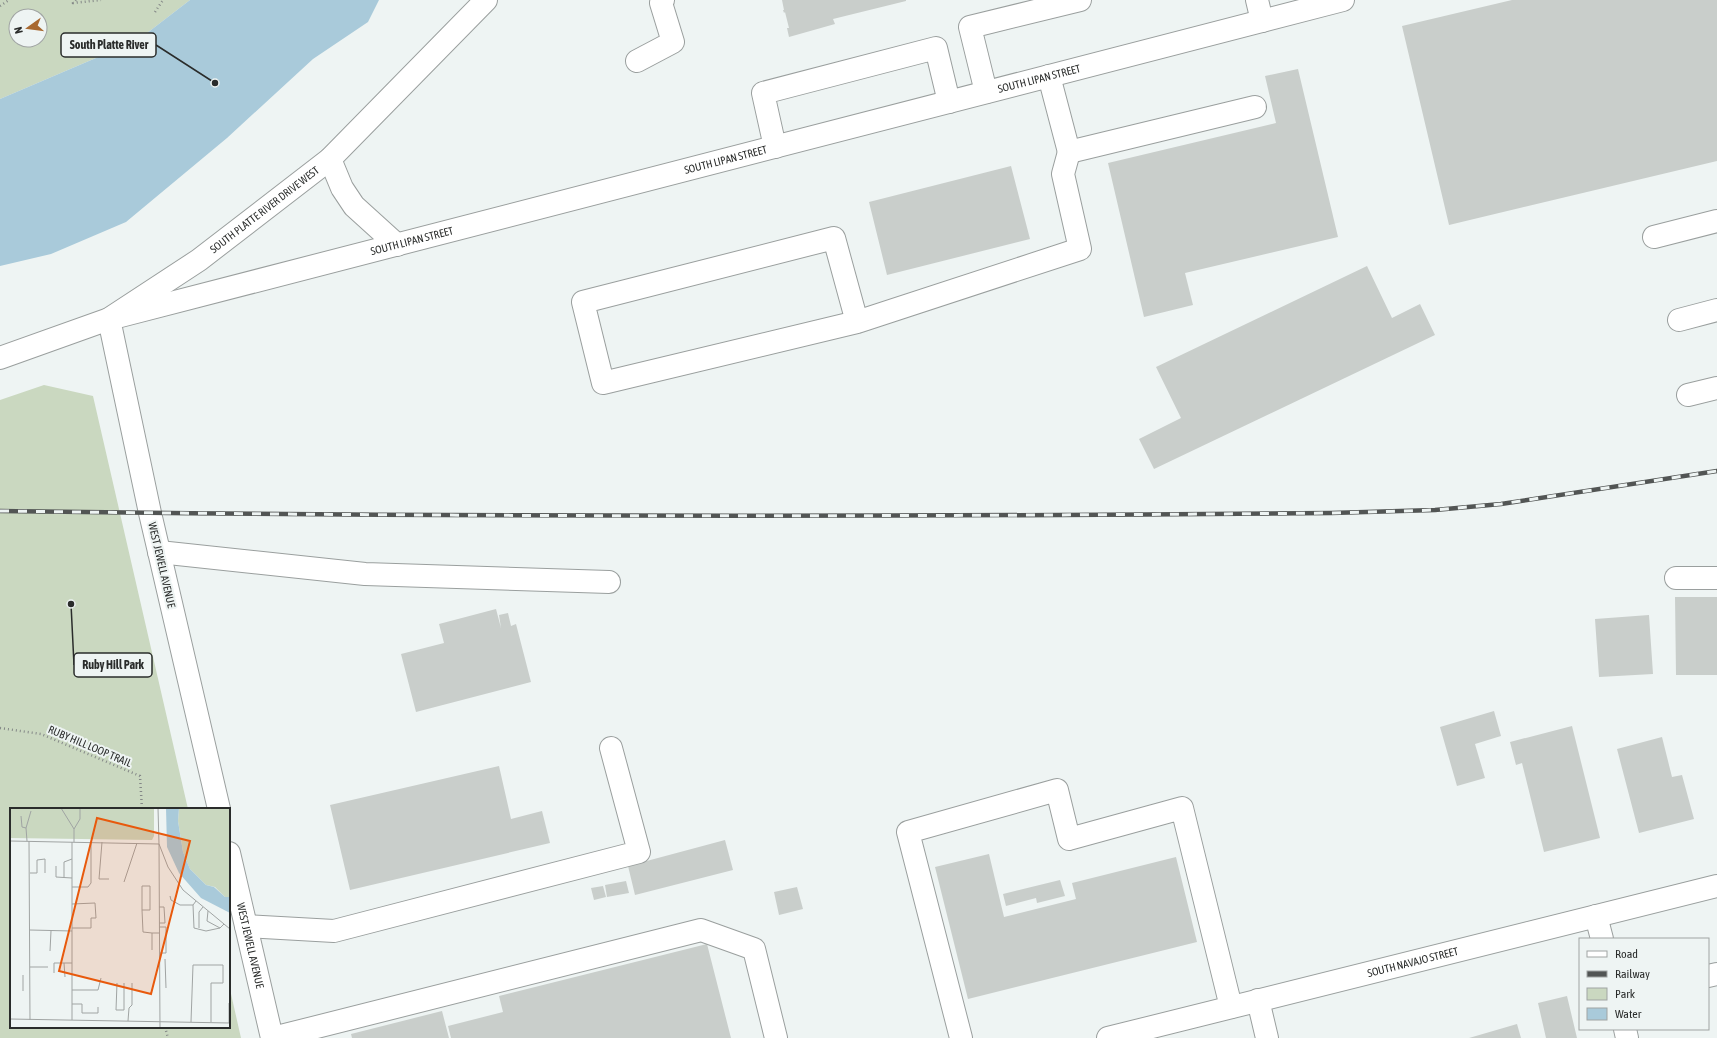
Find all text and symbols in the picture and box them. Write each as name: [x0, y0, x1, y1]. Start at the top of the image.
north arrow: [8, 8, 48, 48]
text: N: [12, 26, 25, 35]
callout: South Platte River: [61, 33, 156, 57]
text: South Platte River: [70, 38, 149, 52]
street label: SOUTH LIPAN STREET: [997, 62, 1082, 95]
street label: SOUTH LIPAN STREET: [683, 143, 768, 176]
street label: SOUTH PLATTE RIVER DRIVE WEST: [208, 164, 321, 255]
street label: SOUTH LIPAN STREET: [369, 224, 455, 257]
street label: WEST JEWELL AVENUE: [146, 521, 178, 609]
callout: Ruby Hill Park: [74, 653, 152, 677]
text: Ruby Hill Park: [82, 658, 145, 672]
street label: RUBY HILL LOOP TRAIL: [47, 723, 134, 769]
inset map: [10, 808, 230, 1028]
street label: WEST JEWELL AVENUE: [235, 902, 266, 990]
legend: [1579, 938, 1709, 1030]
street label: SOUTH NAVAJO STREET: [1366, 945, 1459, 979]
text: Road: [1615, 947, 1638, 961]
text: Railway: [1615, 967, 1650, 981]
text: Park: [1615, 987, 1636, 1001]
text: Water: [1615, 1007, 1642, 1021]

